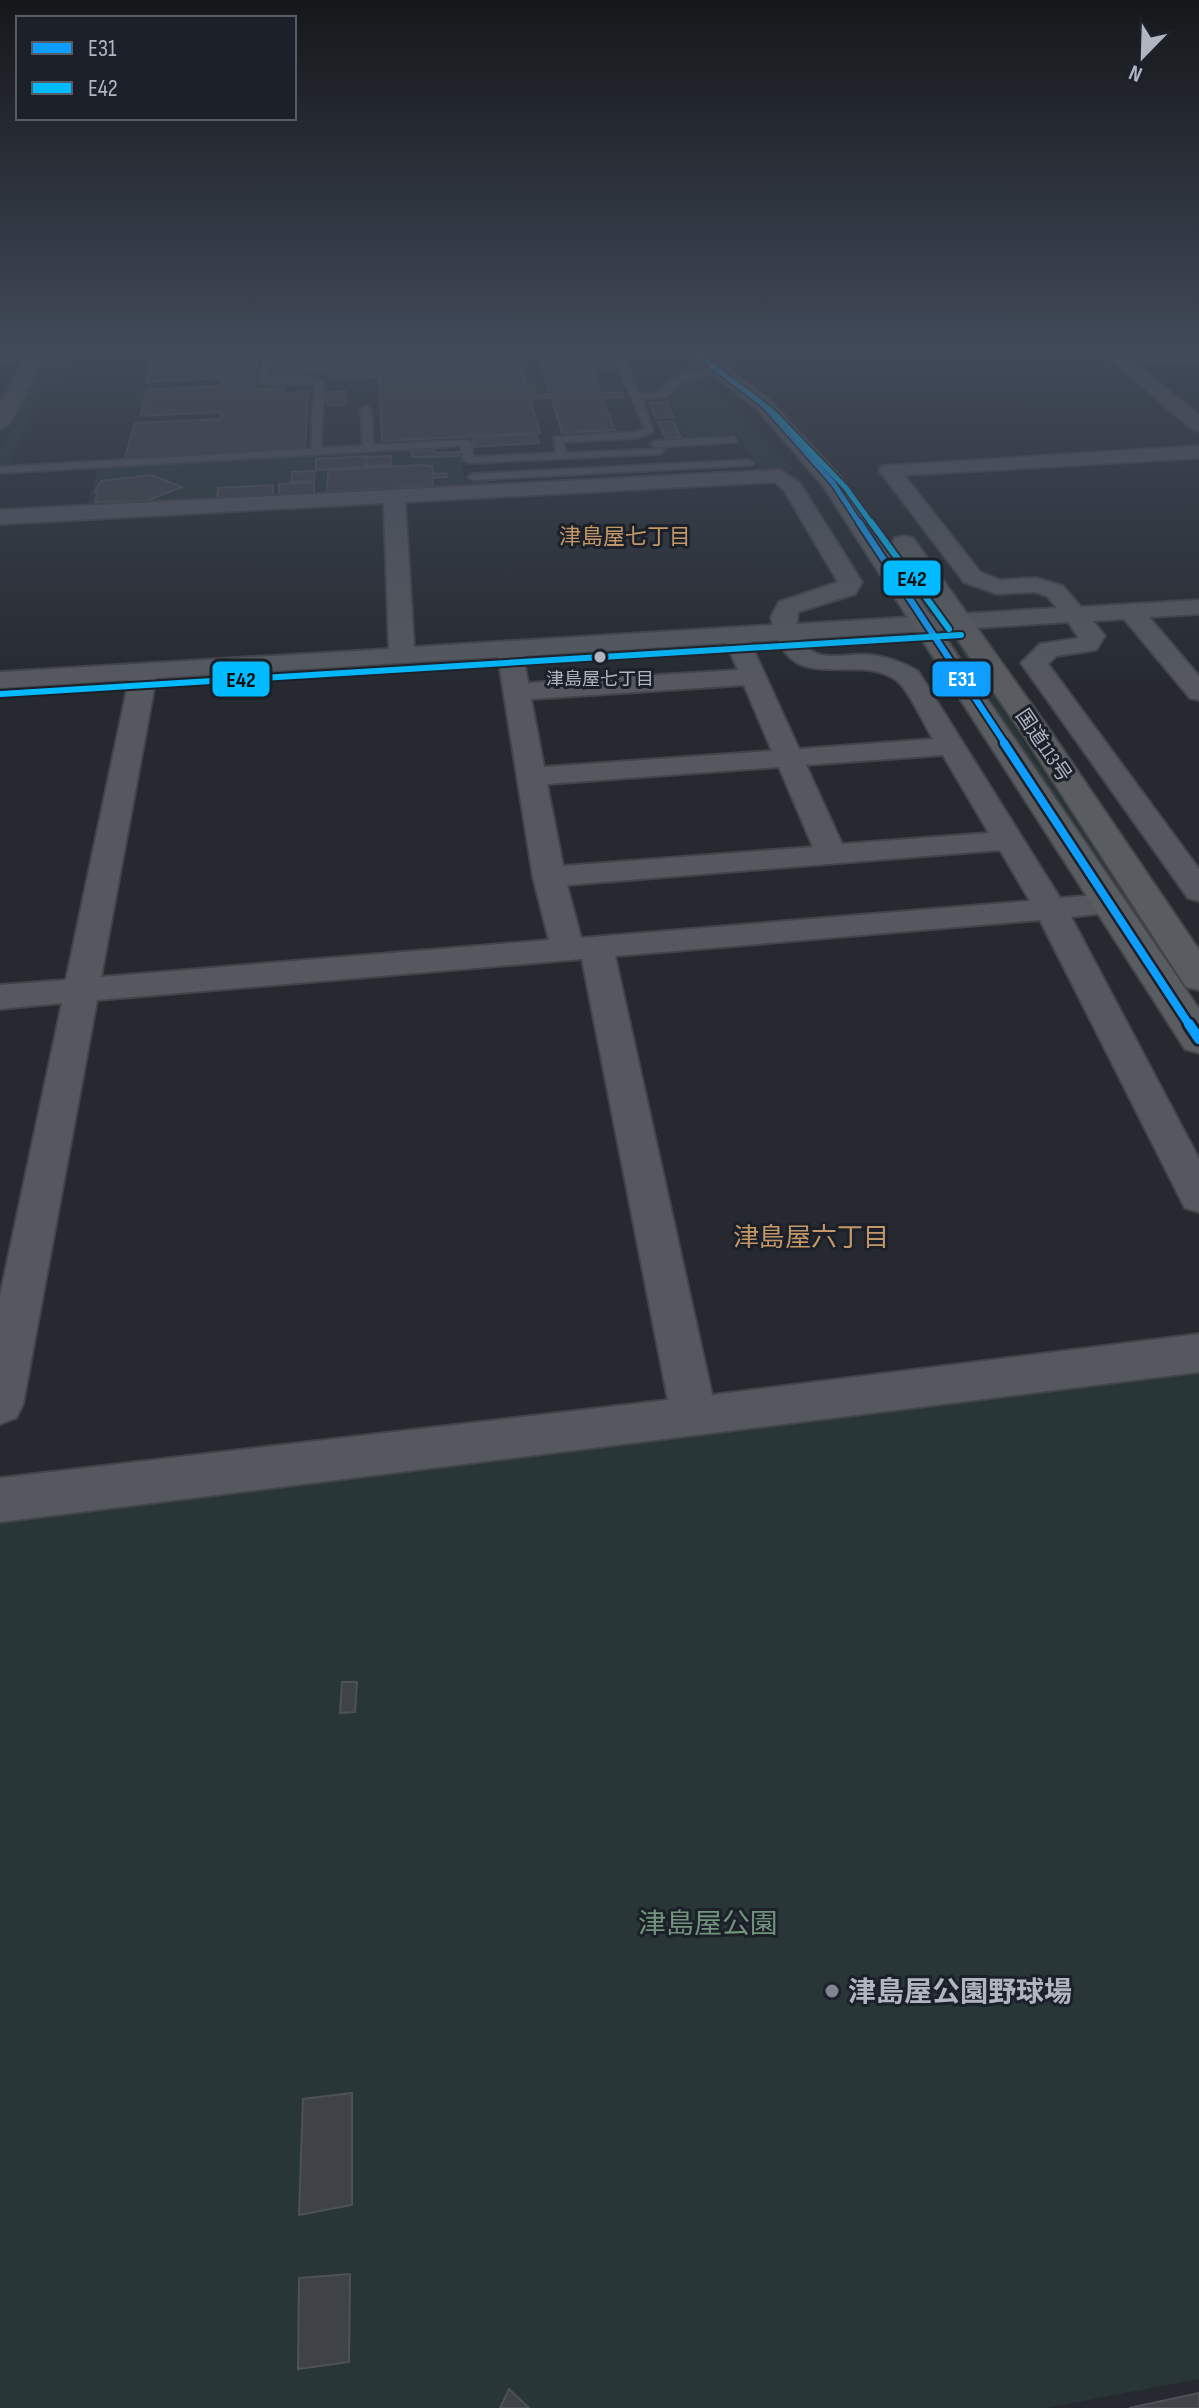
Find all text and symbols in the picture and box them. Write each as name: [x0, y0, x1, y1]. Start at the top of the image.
legend: [16, 16, 296, 120]
north arrow: [1103, 16, 1183, 96]
text: E31: [88, 34, 117, 63]
text: N: [1125, 58, 1146, 88]
text: E42: [88, 74, 118, 103]
district label: 津島屋七丁目: [559, 524, 691, 551]
line badge: E42: [882, 559, 942, 597]
text: E42: [897, 566, 927, 593]
marker: 津島屋七丁目: [592, 649, 608, 665]
line badge: E42: [211, 660, 271, 698]
line badge: E31: [931, 660, 992, 698]
text: E31: [948, 666, 976, 693]
text: E42: [226, 667, 256, 694]
place label: 津島屋七丁目: [546, 669, 654, 690]
street label: 国道113号: [1010, 705, 1076, 786]
district label: 津島屋六丁目: [733, 1223, 889, 1254]
park label: 津島屋公園: [638, 1908, 778, 1941]
place label: 津島屋公園野球場: [848, 1976, 1072, 2009]
marker: 津島屋公園野球場: [823, 1982, 841, 2000]

